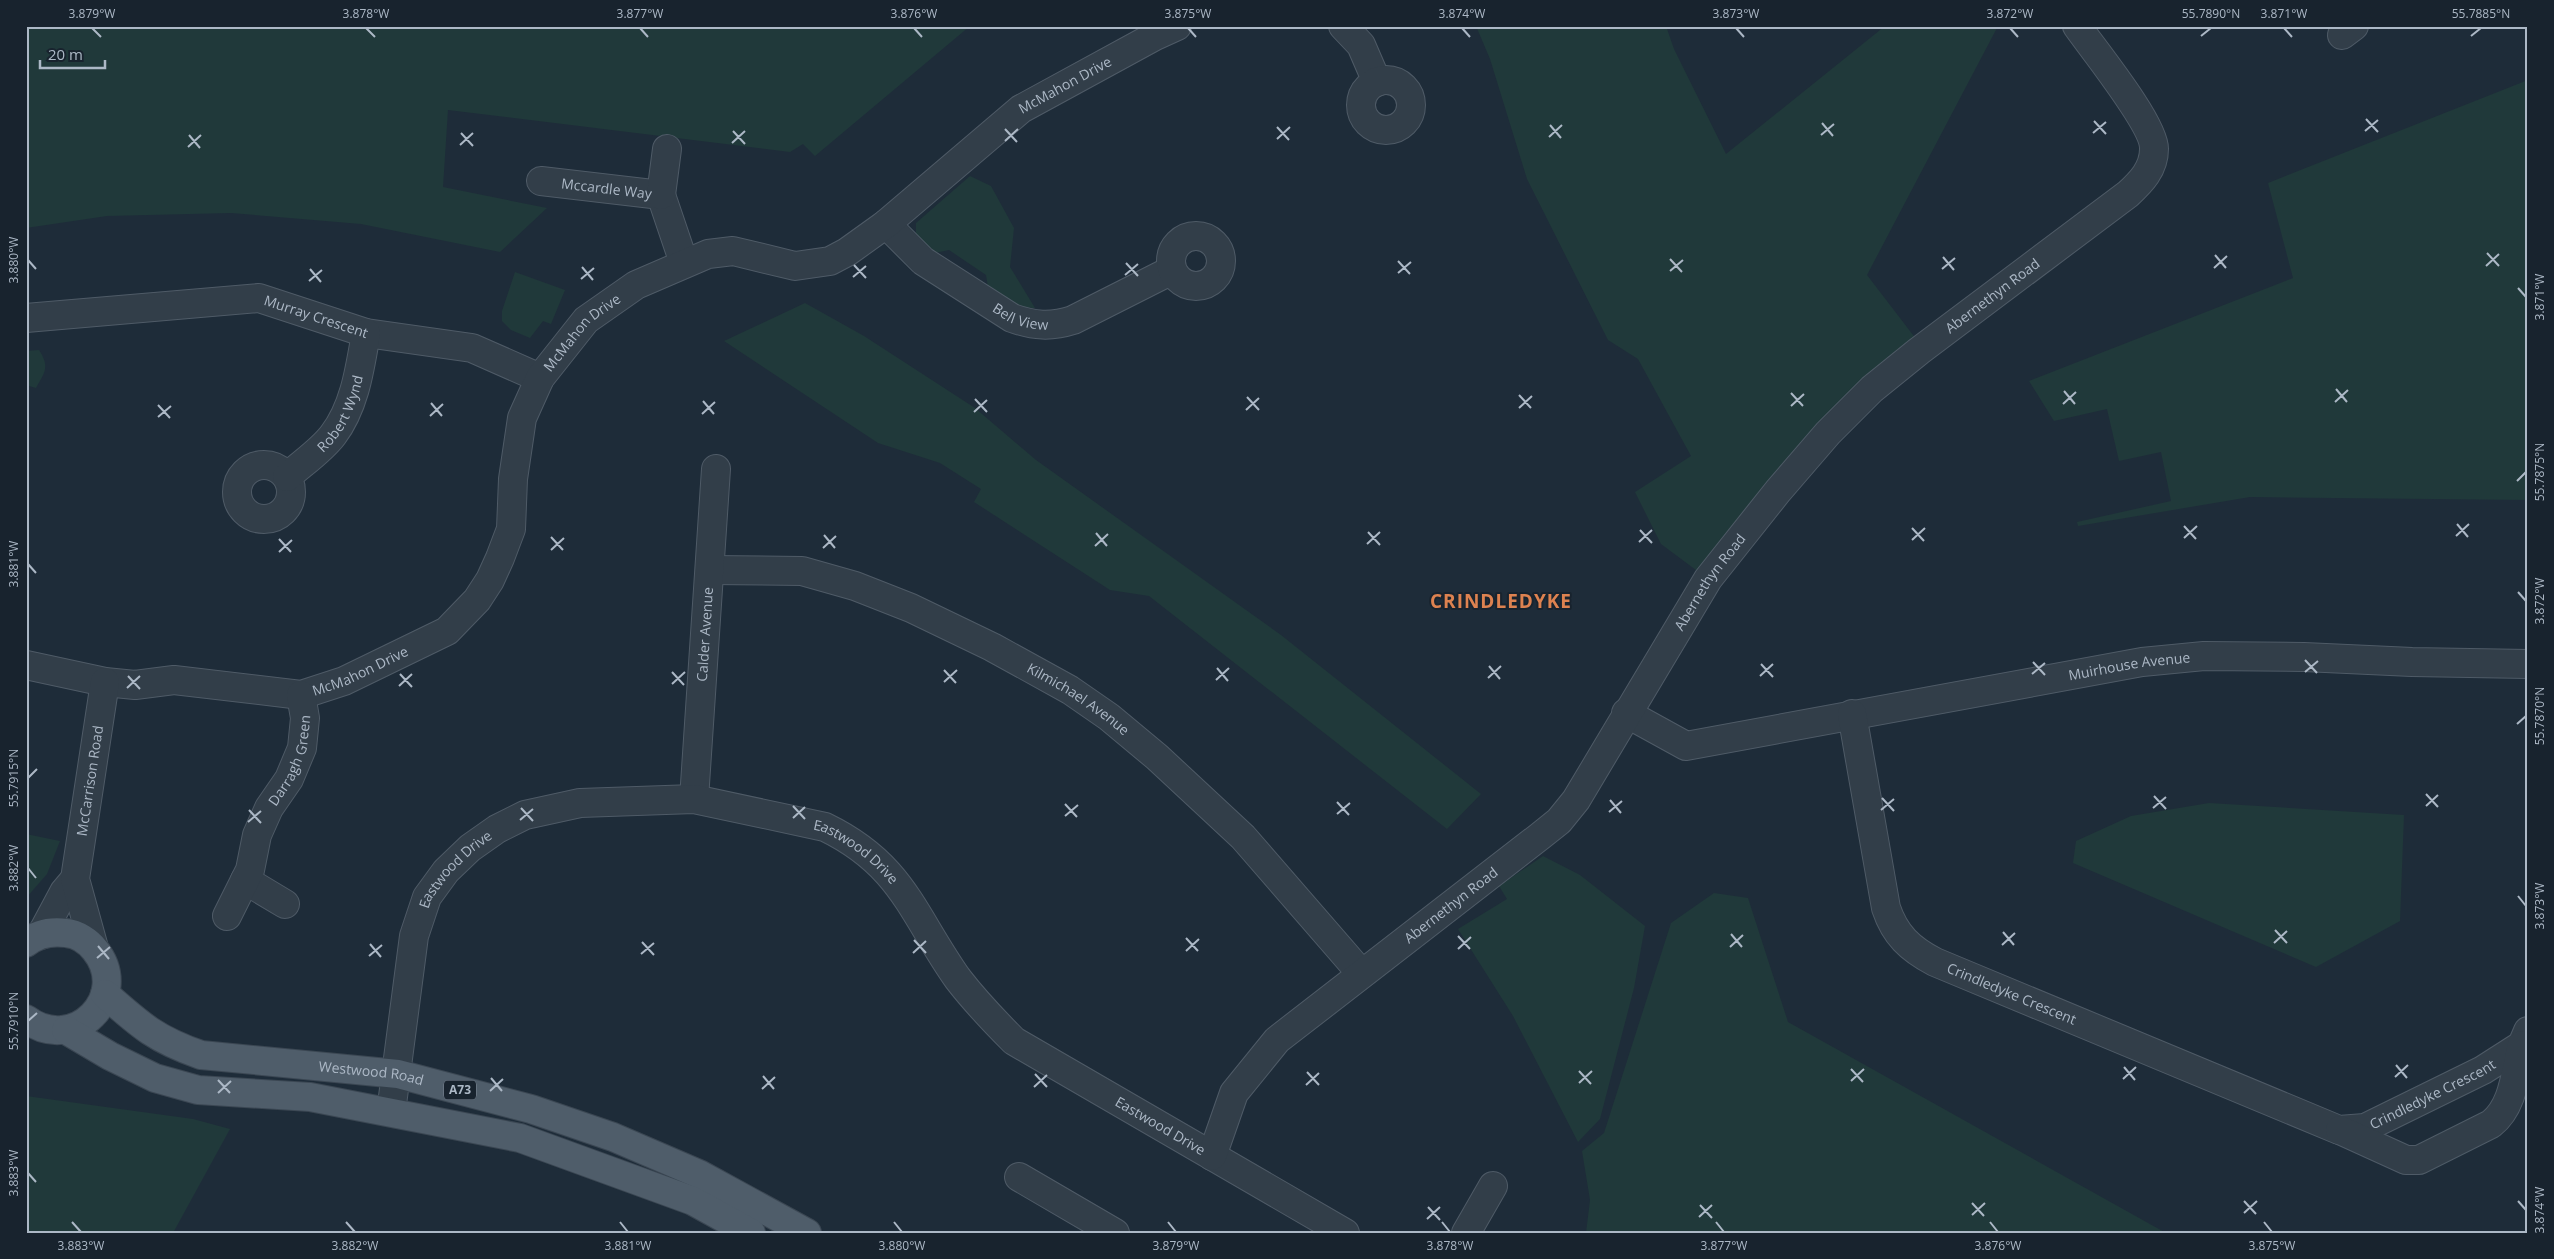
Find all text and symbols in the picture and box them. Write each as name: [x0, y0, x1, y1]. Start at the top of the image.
text: 3.879°W: [69, 5, 115, 22]
text: 3.878°W: [343, 5, 389, 22]
text: 3.877°W: [617, 5, 663, 22]
text: 3.876°W: [891, 5, 937, 22]
text: 3.875°W: [1165, 5, 1211, 22]
text: 3.874°W: [1439, 5, 1485, 22]
text: 3.873°W: [1713, 5, 1759, 22]
text: 3.872°W: [1987, 5, 2033, 22]
text: 55.7890°N: [2182, 5, 2240, 22]
text: 3.871°W: [2261, 5, 2307, 22]
text: 55.7885°N: [2452, 5, 2510, 22]
scale bar: [40, 38, 105, 70]
text: 20 m: [48, 44, 83, 64]
street label: McMahon Drive: [1015, 52, 1115, 118]
street label: Mccardle Way: [560, 173, 654, 203]
text: 3.880°W: [5, 237, 22, 283]
street label: Abernethyn Road: [1941, 254, 2043, 337]
text: 3.871°W: [2531, 274, 2548, 320]
street label: McMahon Drive: [539, 289, 624, 375]
street label: Murray Crescent: [262, 290, 371, 342]
street label: Bell View: [989, 298, 1049, 334]
street label: Robert Wynd: [313, 373, 367, 456]
text: 55.7875°N: [2531, 443, 2548, 501]
street label: Abernethyn Road: [1669, 529, 1750, 634]
text: 3.881°W: [5, 541, 22, 587]
text: 3.872°W: [2531, 578, 2548, 624]
street label: Calder Avenue: [692, 586, 717, 682]
district label: CRINDLEDYKE: [1430, 588, 1572, 614]
street label: McMahon Drive: [310, 641, 411, 700]
street label: Muirhouse Avenue: [2067, 647, 2191, 684]
street label: Kilmichael Avenue: [1024, 658, 1134, 739]
text: 55.7870°N: [2531, 687, 2548, 745]
street label: Darragh Green: [263, 714, 314, 809]
street label: McCarrison Road: [72, 724, 107, 837]
text: 55.7915°N: [5, 749, 22, 807]
street label: Eastwood Drive: [812, 815, 903, 888]
street label: Eastwood Drive: [414, 826, 495, 911]
text: 3.882°W: [5, 845, 22, 891]
street label: Abernethyn Road: [1400, 862, 1501, 947]
text: 3.873°W: [2531, 883, 2548, 929]
street label: Crindledyke Crescent: [1944, 958, 2079, 1029]
text: 55.7910°N: [5, 992, 22, 1050]
street label: Crindledyke Crescent: [2366, 1055, 2499, 1133]
street label: Westwood Road: [318, 1056, 426, 1089]
road number: A73: [444, 1080, 476, 1100]
street label: Eastwood Drive: [1112, 1092, 1209, 1159]
text: 3.883°W: [5, 1150, 22, 1196]
text: 3.874°W: [2531, 1187, 2548, 1233]
text: 3.883°W: [58, 1237, 104, 1254]
text: 3.882°W: [332, 1237, 378, 1254]
text: 3.881°W: [605, 1237, 651, 1254]
text: 3.880°W: [879, 1237, 925, 1254]
text: 3.879°W: [1153, 1237, 1199, 1254]
text: 3.878°W: [1427, 1237, 1473, 1254]
text: 3.877°W: [1701, 1237, 1747, 1254]
text: 3.876°W: [1975, 1237, 2021, 1254]
text: 3.875°W: [2249, 1237, 2295, 1254]

